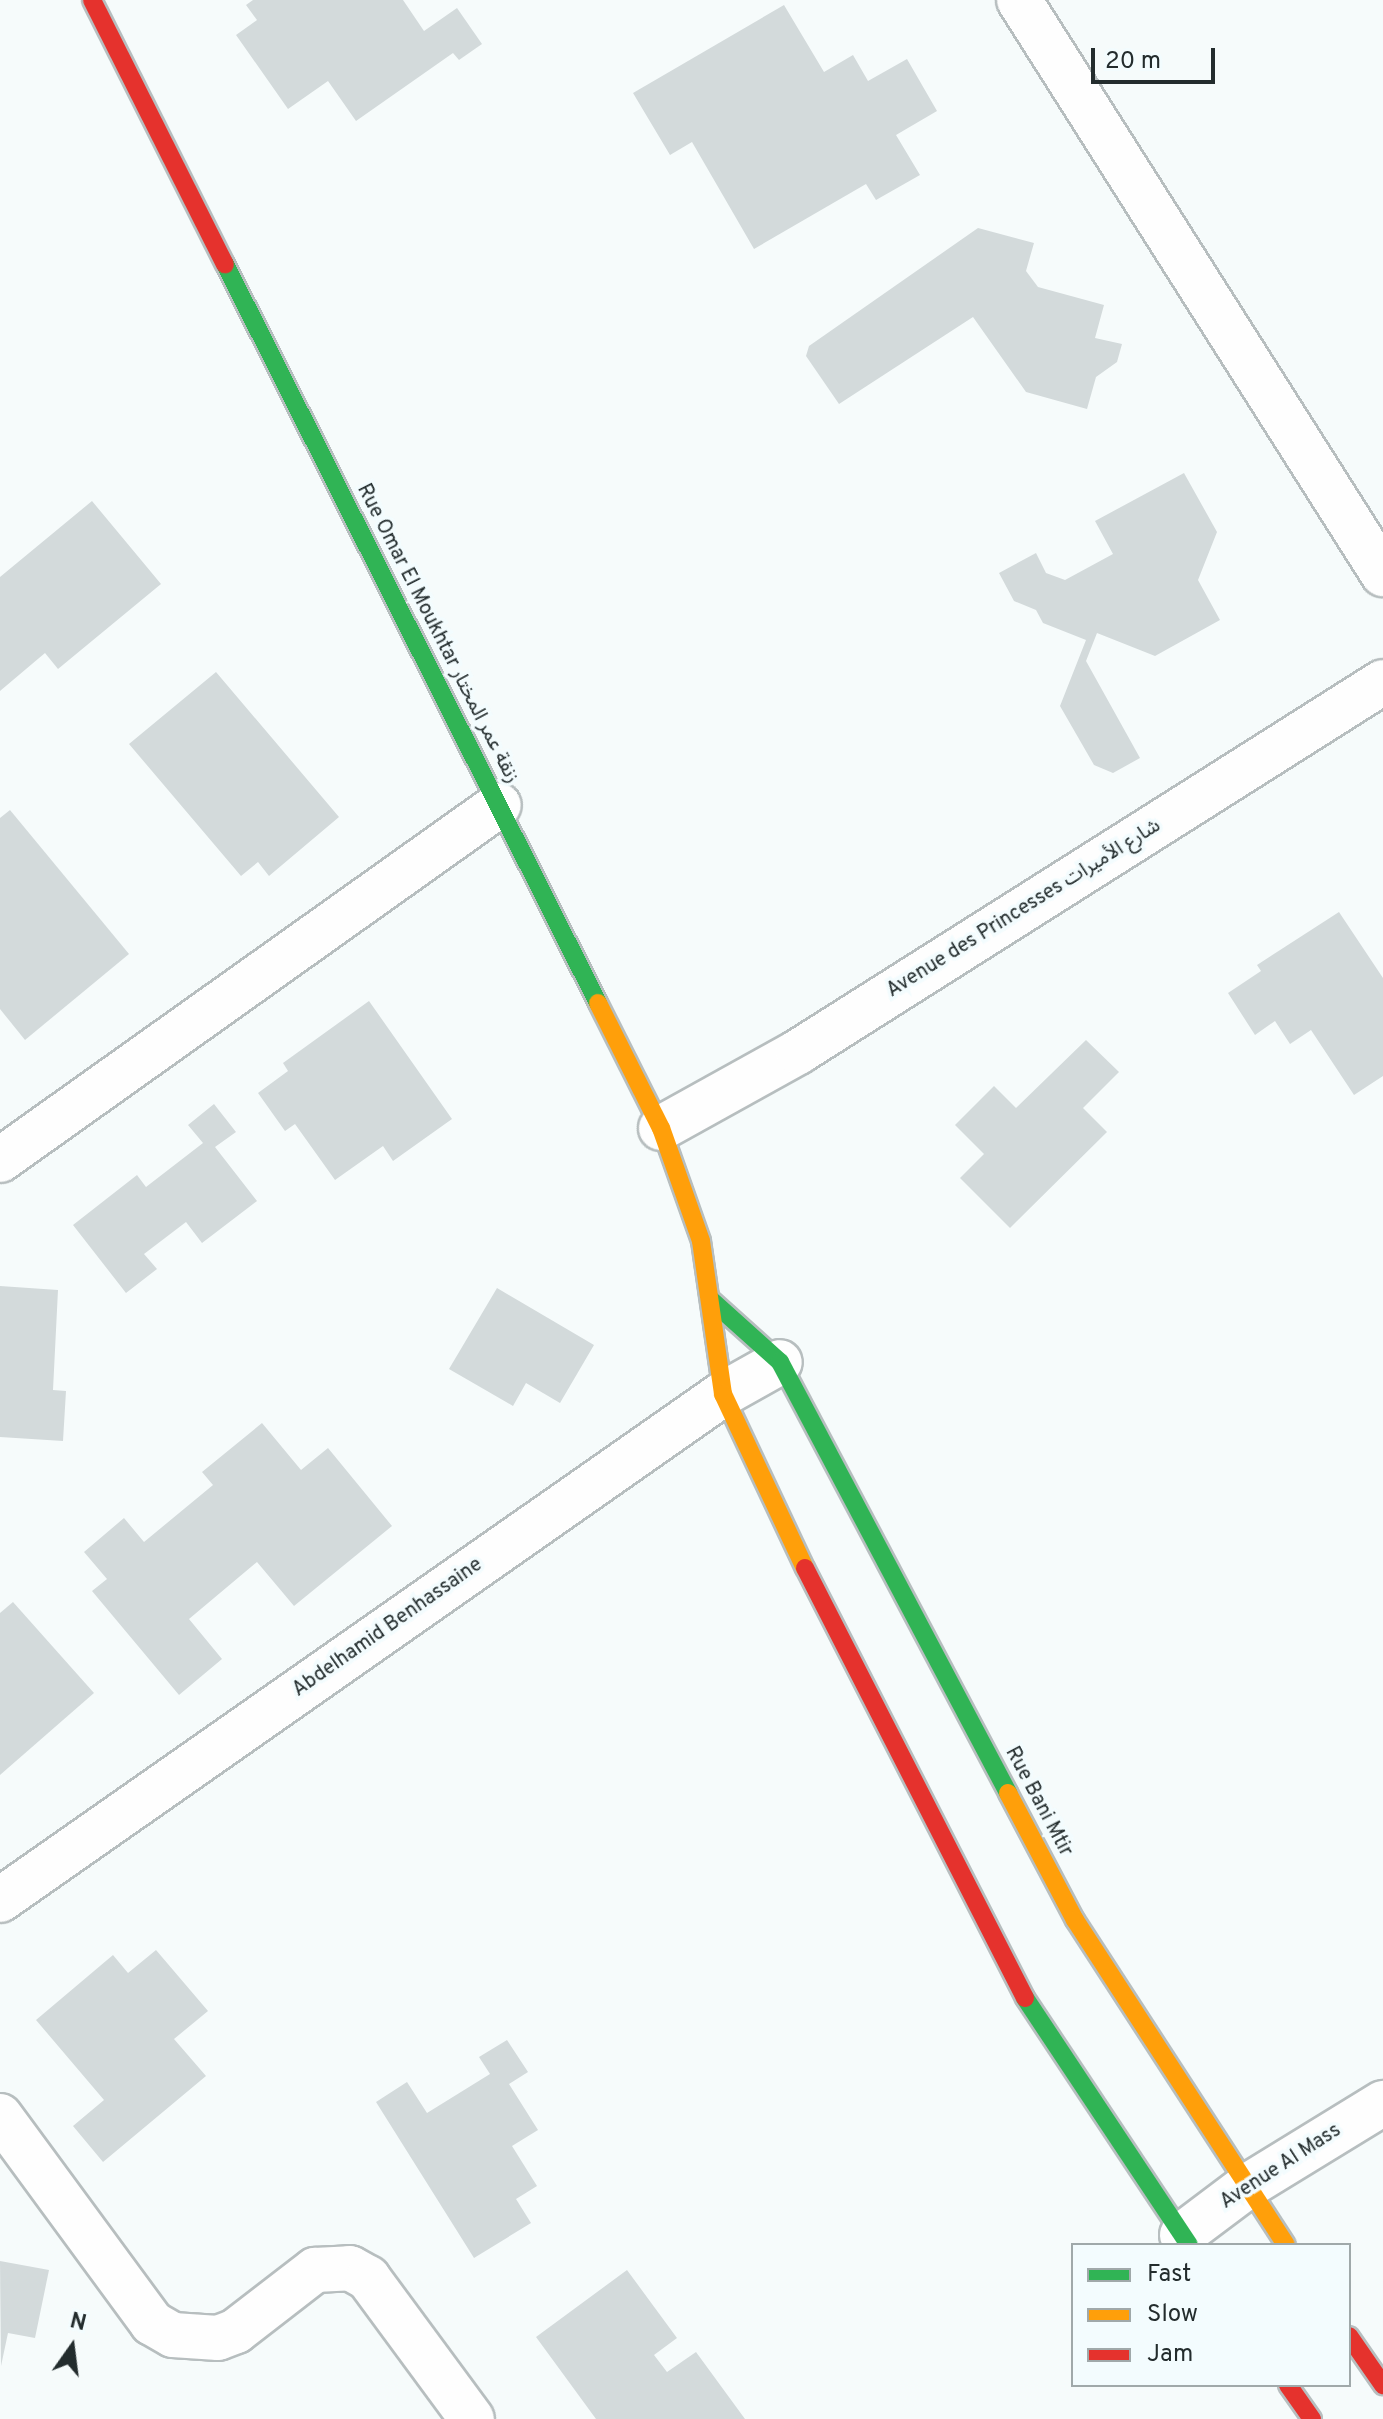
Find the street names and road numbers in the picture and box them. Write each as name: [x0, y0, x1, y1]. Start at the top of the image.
street label: Rue Omar El Moukhtar زنقة عمر المختار: [351, 480, 523, 788]
street label: Avenue des Princesses شارع الأميرات: [883, 814, 1165, 1004]
street label: Abdelhamid Benhassaine: [288, 1553, 488, 1703]
street label: Rue Bani Mtir: [999, 1743, 1077, 1861]
street label: Avenue Al Mass: [1216, 2119, 1346, 2215]

